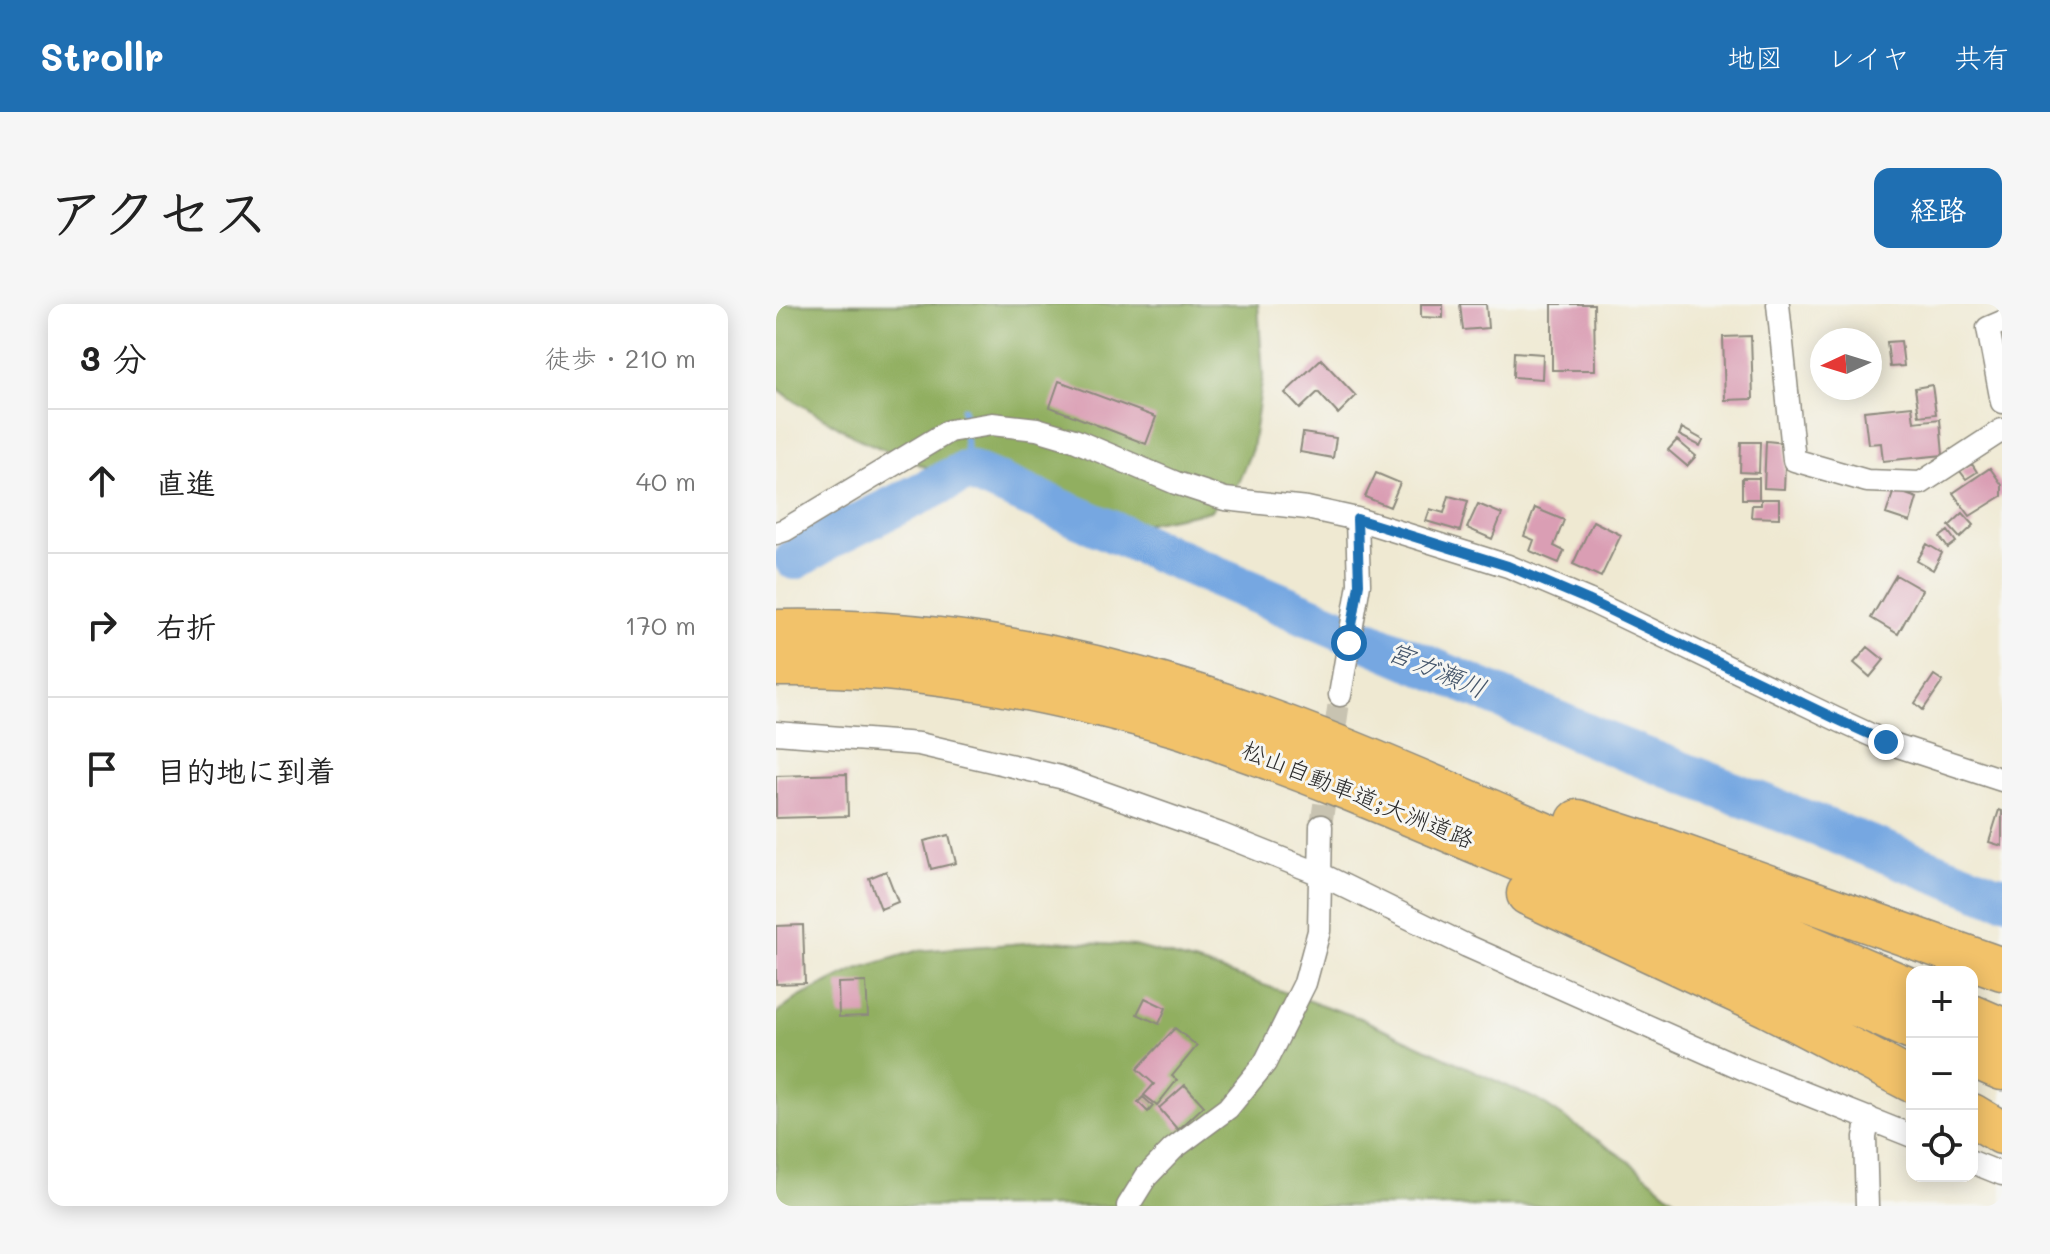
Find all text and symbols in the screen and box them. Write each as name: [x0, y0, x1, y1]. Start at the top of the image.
text: Strollr: [40, 31, 164, 81]
text: 地図: [1727, 39, 1783, 75]
text: レイヤ: [1827, 39, 1910, 75]
text: 共有: [1954, 39, 2010, 75]
button: 経路: [1874, 168, 2002, 248]
text: アクセス: [48, 174, 269, 247]
north arrow: [1810, 328, 1882, 400]
text: 3 分: [80, 335, 147, 380]
text: 徒歩 · 210 m: [545, 341, 696, 375]
icon: ahead: [80, 459, 124, 503]
text: 直進: [156, 462, 216, 502]
text: 40 m: [636, 464, 696, 498]
icon: right: [80, 603, 124, 647]
text: 右折: [156, 606, 216, 646]
text: 170 m: [625, 608, 696, 642]
route start: [1331, 625, 1367, 661]
water label: 宮ガ瀬川: [1383, 633, 1492, 705]
route end: [1868, 724, 1904, 760]
street label: 松山自動車道;大洲道路: [1238, 733, 1479, 854]
icon: arrive: [80, 747, 124, 791]
text: 目的地に到着: [156, 750, 336, 790]
map controls: [1906, 966, 1978, 1182]
button: +: [1906, 966, 1978, 1038]
button: −: [1906, 1038, 1978, 1110]
button: locate: [1906, 1110, 1978, 1182]

